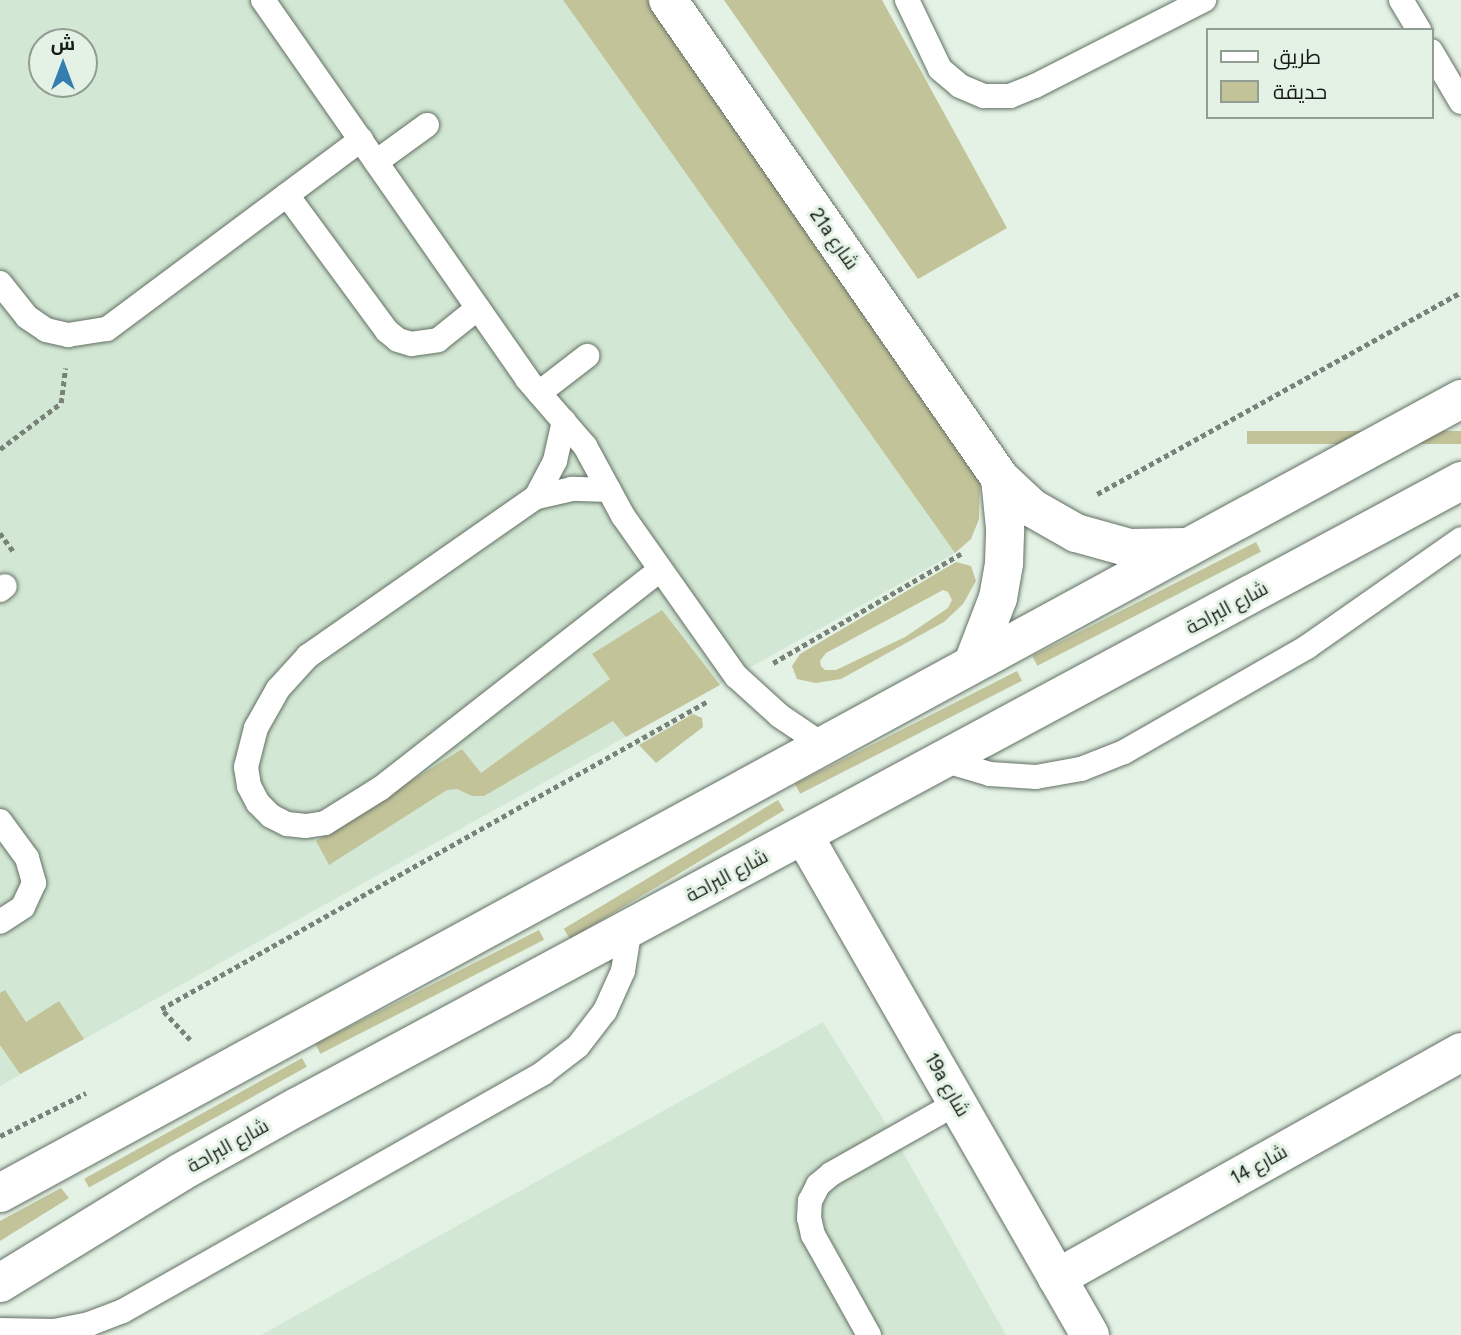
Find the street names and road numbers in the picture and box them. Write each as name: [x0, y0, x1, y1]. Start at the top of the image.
street label: 21a شارع: [805, 204, 863, 274]
street label: شارع البراحة: [1182, 577, 1272, 639]
street label: شارع البراحة: [682, 845, 772, 907]
street label: 19a شارع: [920, 1049, 974, 1121]
street label: شارع البراحة: [183, 1114, 273, 1178]
street label: شارع 14: [1227, 1140, 1291, 1190]

